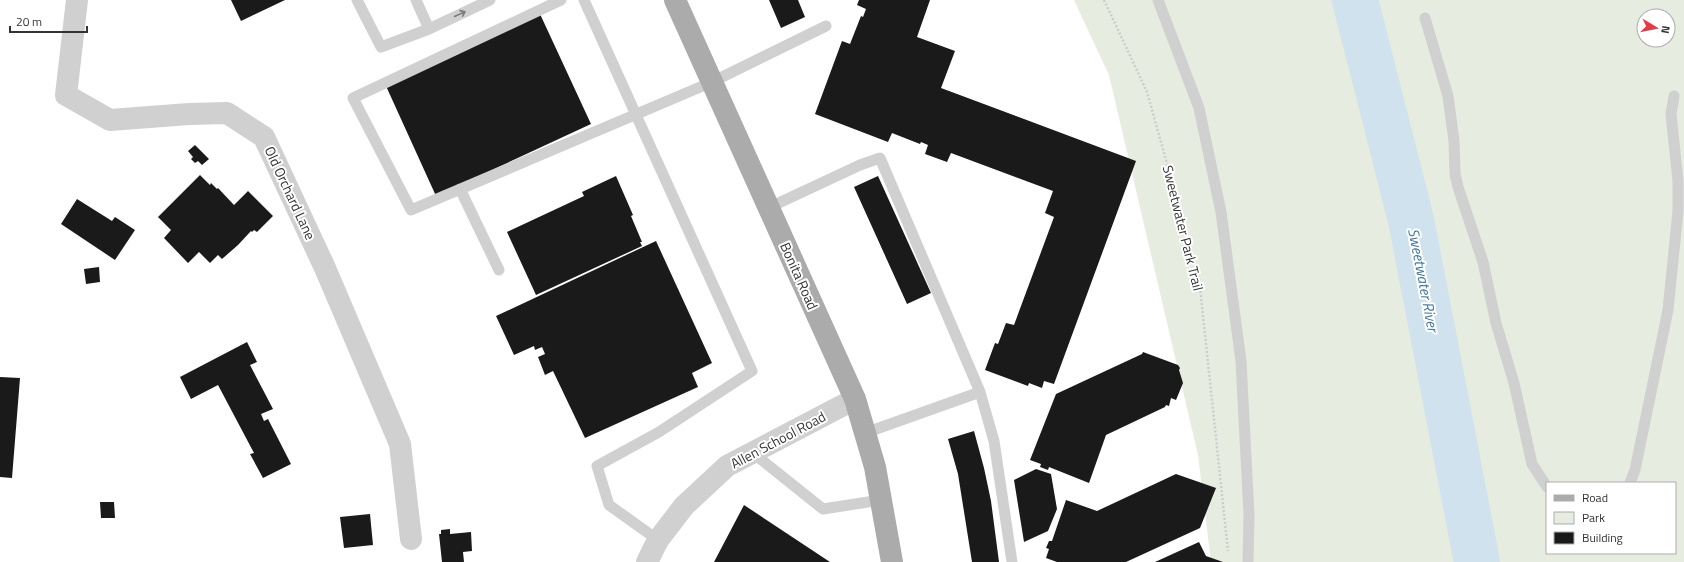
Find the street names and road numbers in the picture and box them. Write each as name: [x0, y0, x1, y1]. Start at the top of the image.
street label: Old Orchard Lane: [260, 143, 321, 243]
street label: Sweetwater Park Trail: [1158, 163, 1209, 293]
street label: Bonita Road: [775, 239, 824, 313]
street label: Allen School Road: [726, 406, 829, 474]

